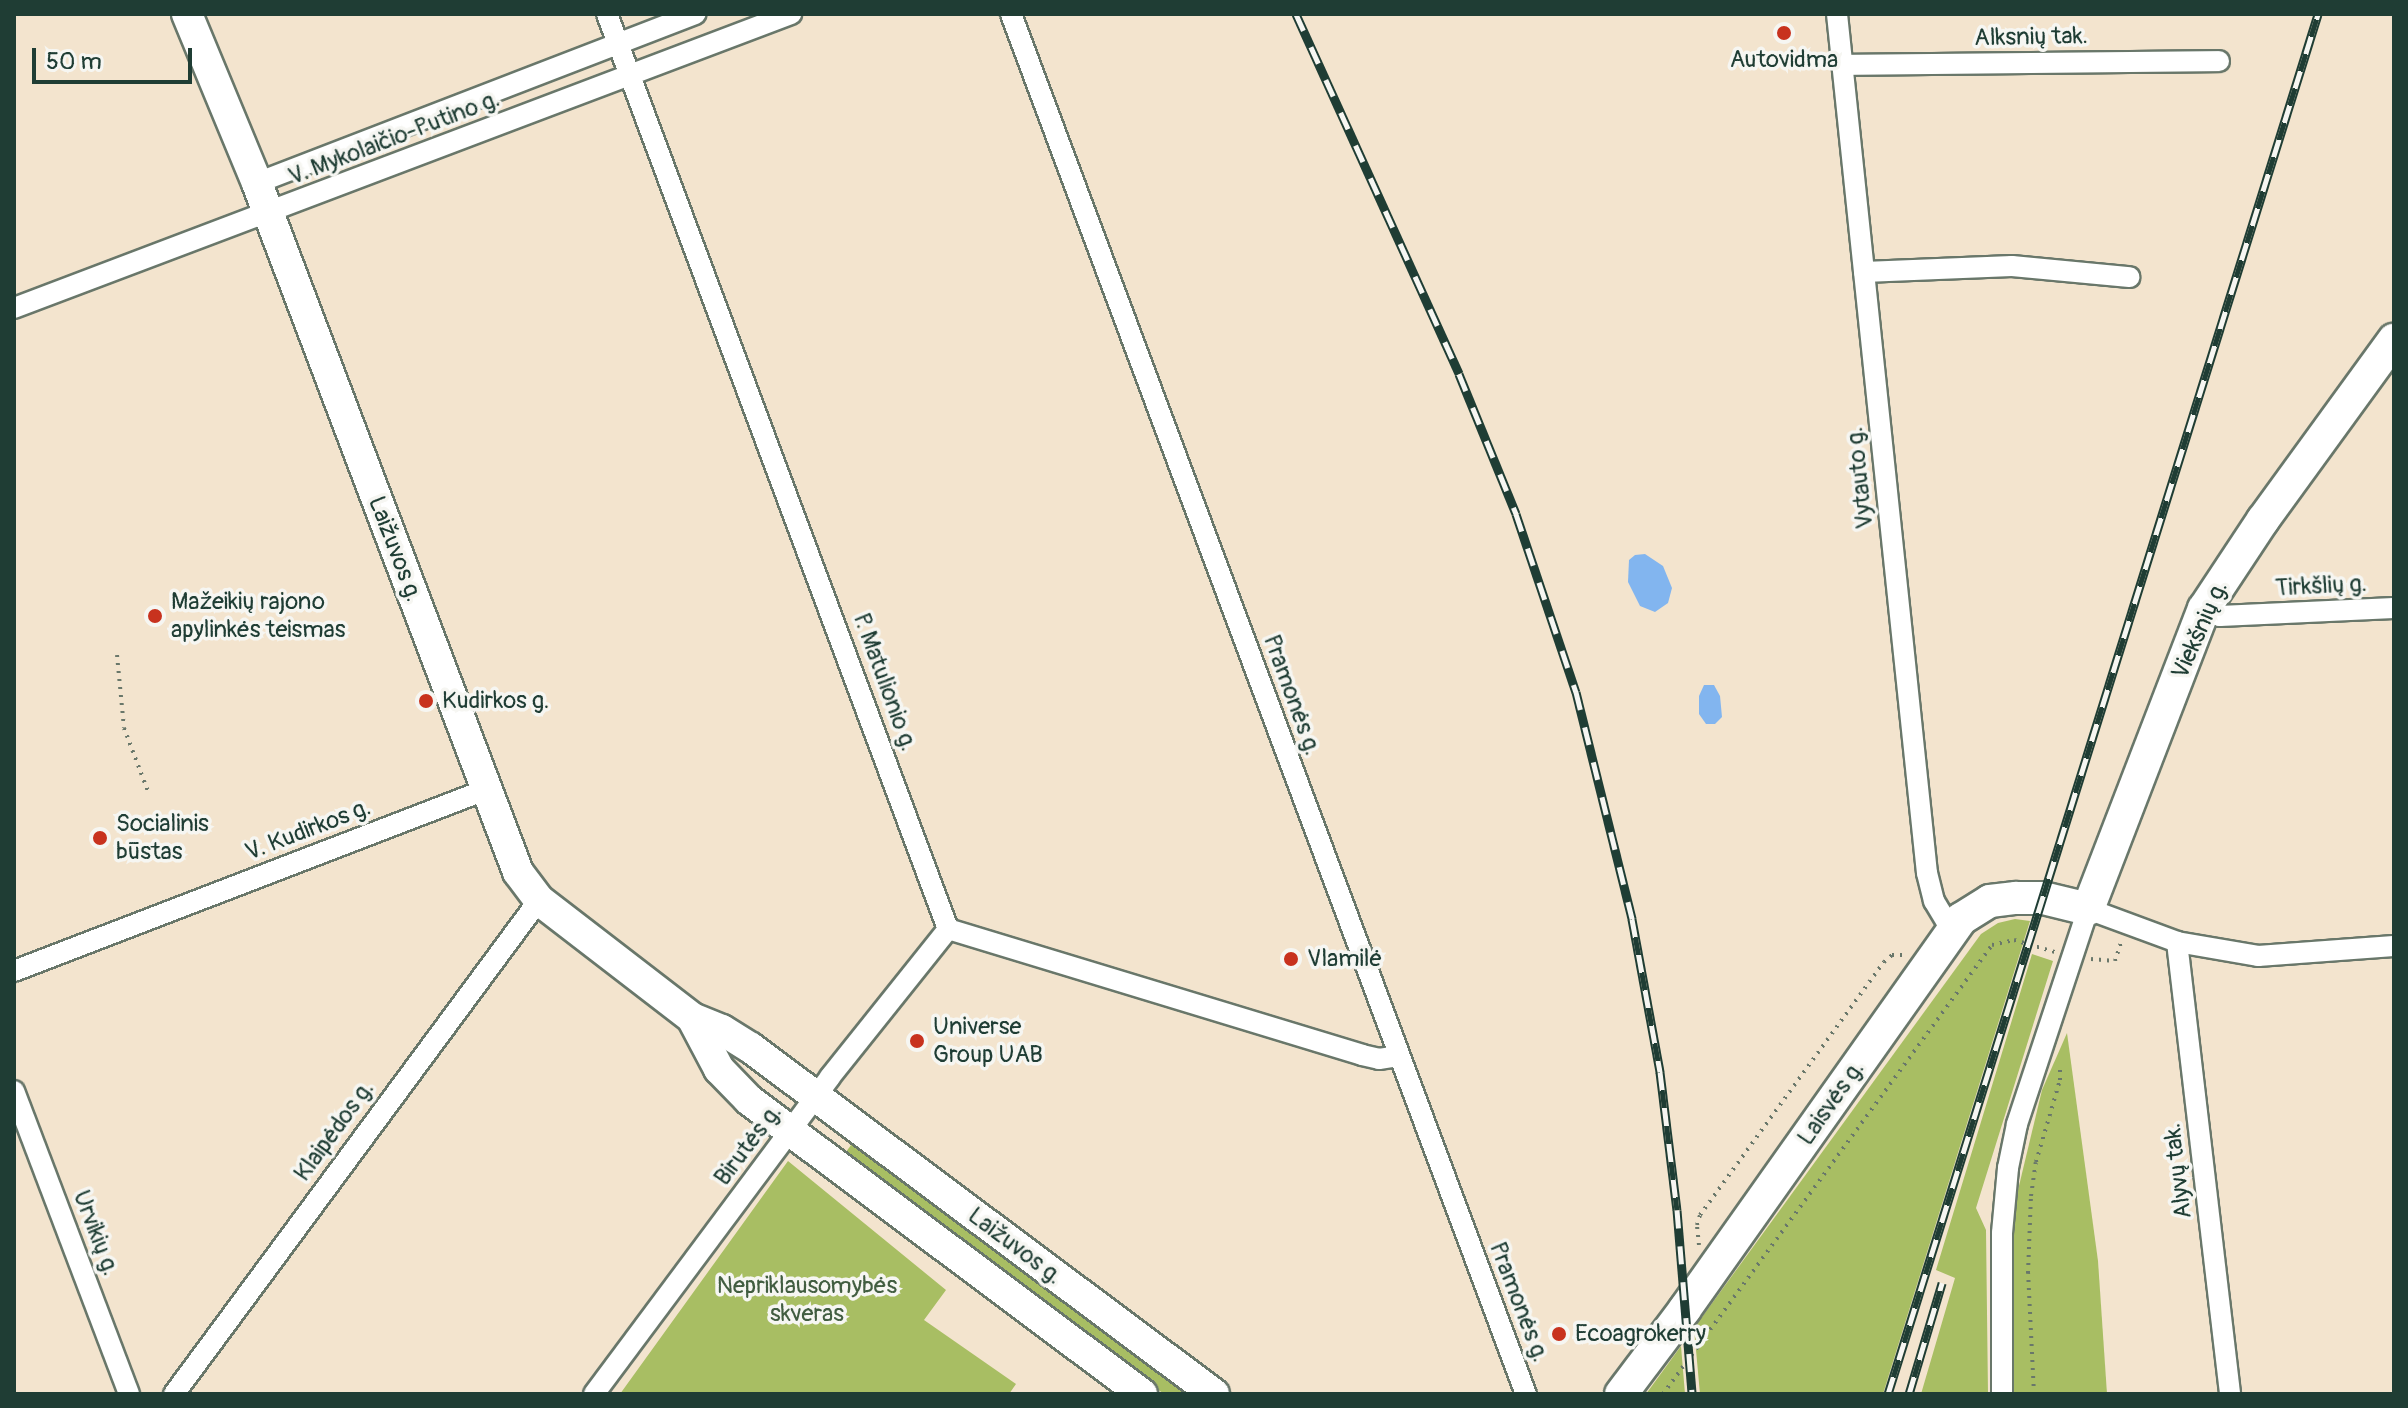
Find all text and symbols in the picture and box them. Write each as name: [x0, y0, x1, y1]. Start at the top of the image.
street label: Alksnių tak.: [1974, 22, 2088, 52]
marker: Autovidma: [1775, 24, 1793, 42]
scale bar: [36, 32, 196, 82]
place label: Autovidma: [1730, 46, 1838, 74]
text: 50 m: [46, 47, 102, 76]
street label: V. Mykolaičio-Putino g.: [284, 84, 504, 192]
street label: Vytauto g.: [1840, 426, 1880, 530]
street label: Laižuvos g.: [362, 492, 428, 606]
street label: Tirkšlių g.: [2274, 569, 2368, 603]
street label: Viekšnių g.: [2166, 577, 2234, 683]
place label: Mažeikių rajono apylinkės teismas: [171, 588, 346, 644]
marker: Mažeikių rajono apylinkės teismas: [146, 607, 164, 625]
street label: P. Matulionio g.: [847, 609, 923, 755]
street label: Pramonės g.: [1257, 631, 1327, 759]
place label: Kudirkos g.: [442, 687, 549, 715]
marker: Kudirkos g.: [417, 692, 435, 710]
street label: V. Kudirkos g.: [241, 793, 375, 867]
place label: Socialinis būstas: [116, 810, 209, 866]
marker: Socialinis būstas: [91, 829, 109, 847]
place label: Vlamilė: [1307, 945, 1382, 973]
marker: Vlamilė: [1282, 950, 1300, 968]
place label: Universe Group UAB: [933, 1013, 1043, 1069]
marker: Universe Group UAB: [908, 1032, 926, 1050]
street label: Laisvės g.: [1792, 1055, 1870, 1151]
street label: Klaipėdos g.: [288, 1075, 380, 1187]
street label: Birutės g.: [708, 1099, 788, 1191]
street label: Alyvų tak.: [2158, 1122, 2198, 1220]
street label: Urvikių g.: [67, 1186, 125, 1280]
street label: Laižuvos g.: [962, 1201, 1068, 1291]
street label: Pramonės g.: [1483, 1238, 1555, 1366]
park label: Nepriklausomybės skveras: [717, 1272, 897, 1328]
place label: Ecoagrokerry: [1575, 1320, 1706, 1348]
marker: Ecoagrokerry: [1550, 1325, 1568, 1343]

